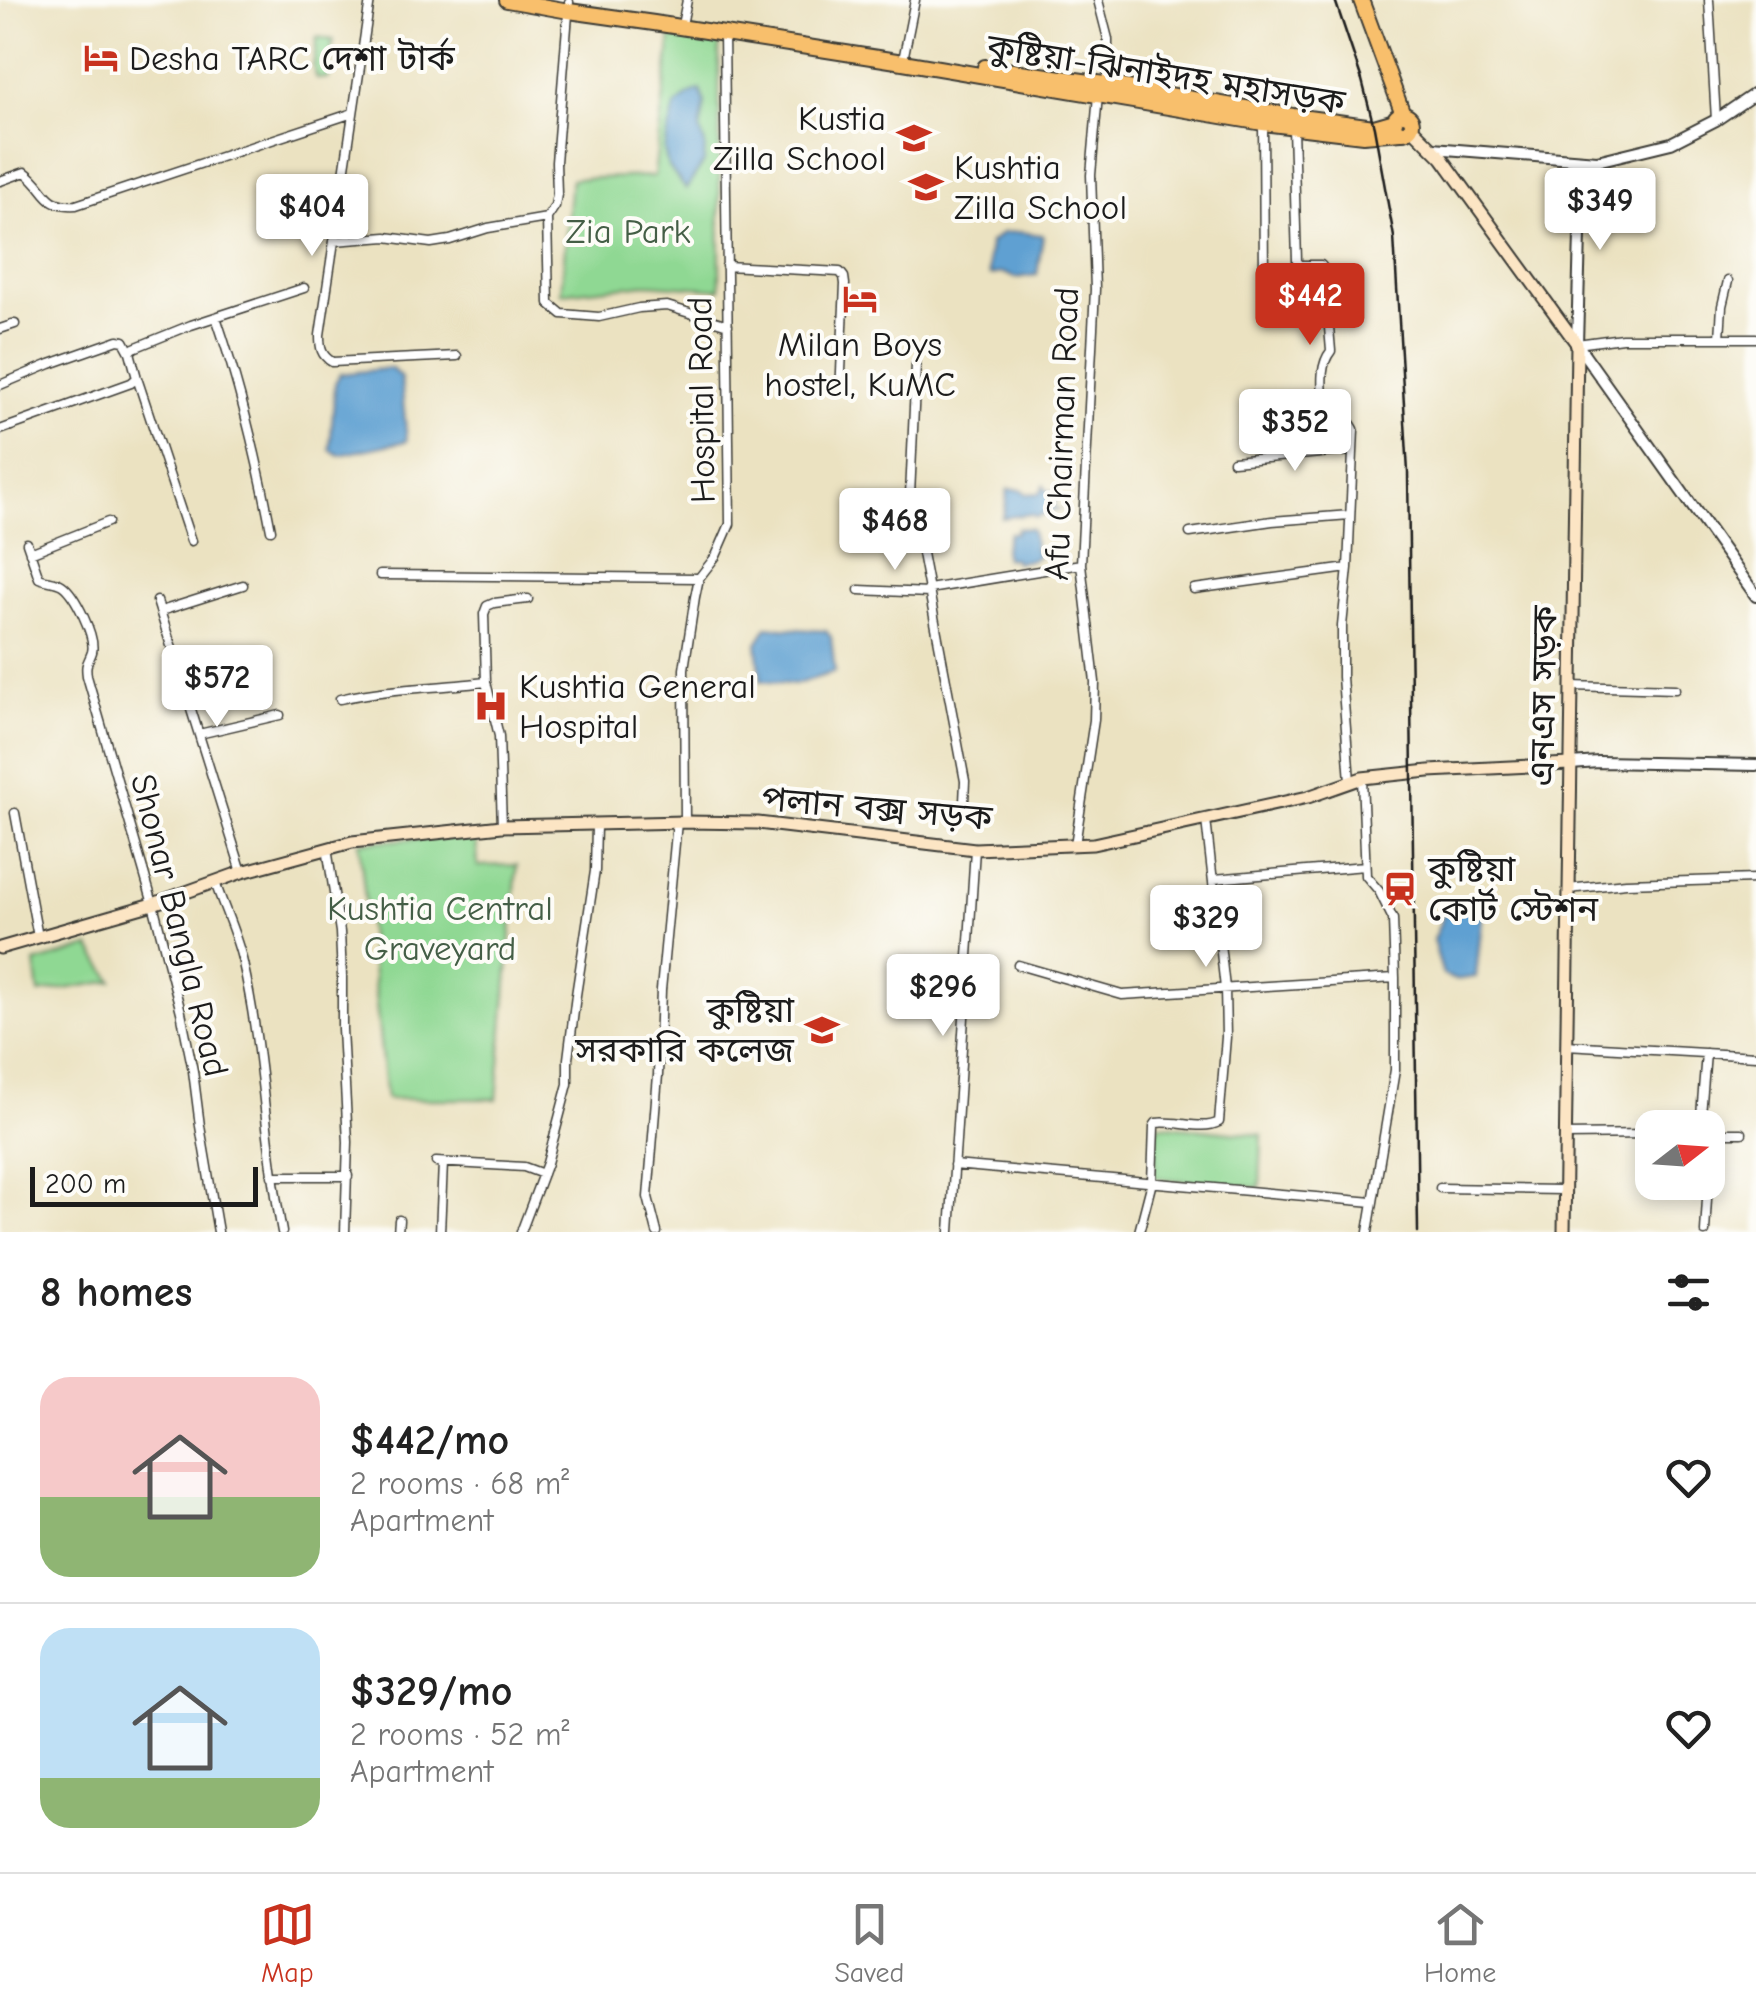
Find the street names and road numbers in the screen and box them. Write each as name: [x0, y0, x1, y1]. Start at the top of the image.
street label: কুষ্টিয়া-ঝিনাইদহ মহাসড়ক: [983, 26, 1349, 123]
street label: Afu Chairman Road: [1036, 287, 1087, 581]
street label: Hospital Road: [679, 296, 724, 504]
street label: এনএস সড়ক: [1521, 605, 1566, 787]
street label: Shonar Bangla Road: [122, 770, 237, 1081]
street label: পলান বক্স সড়ক: [760, 778, 995, 839]

